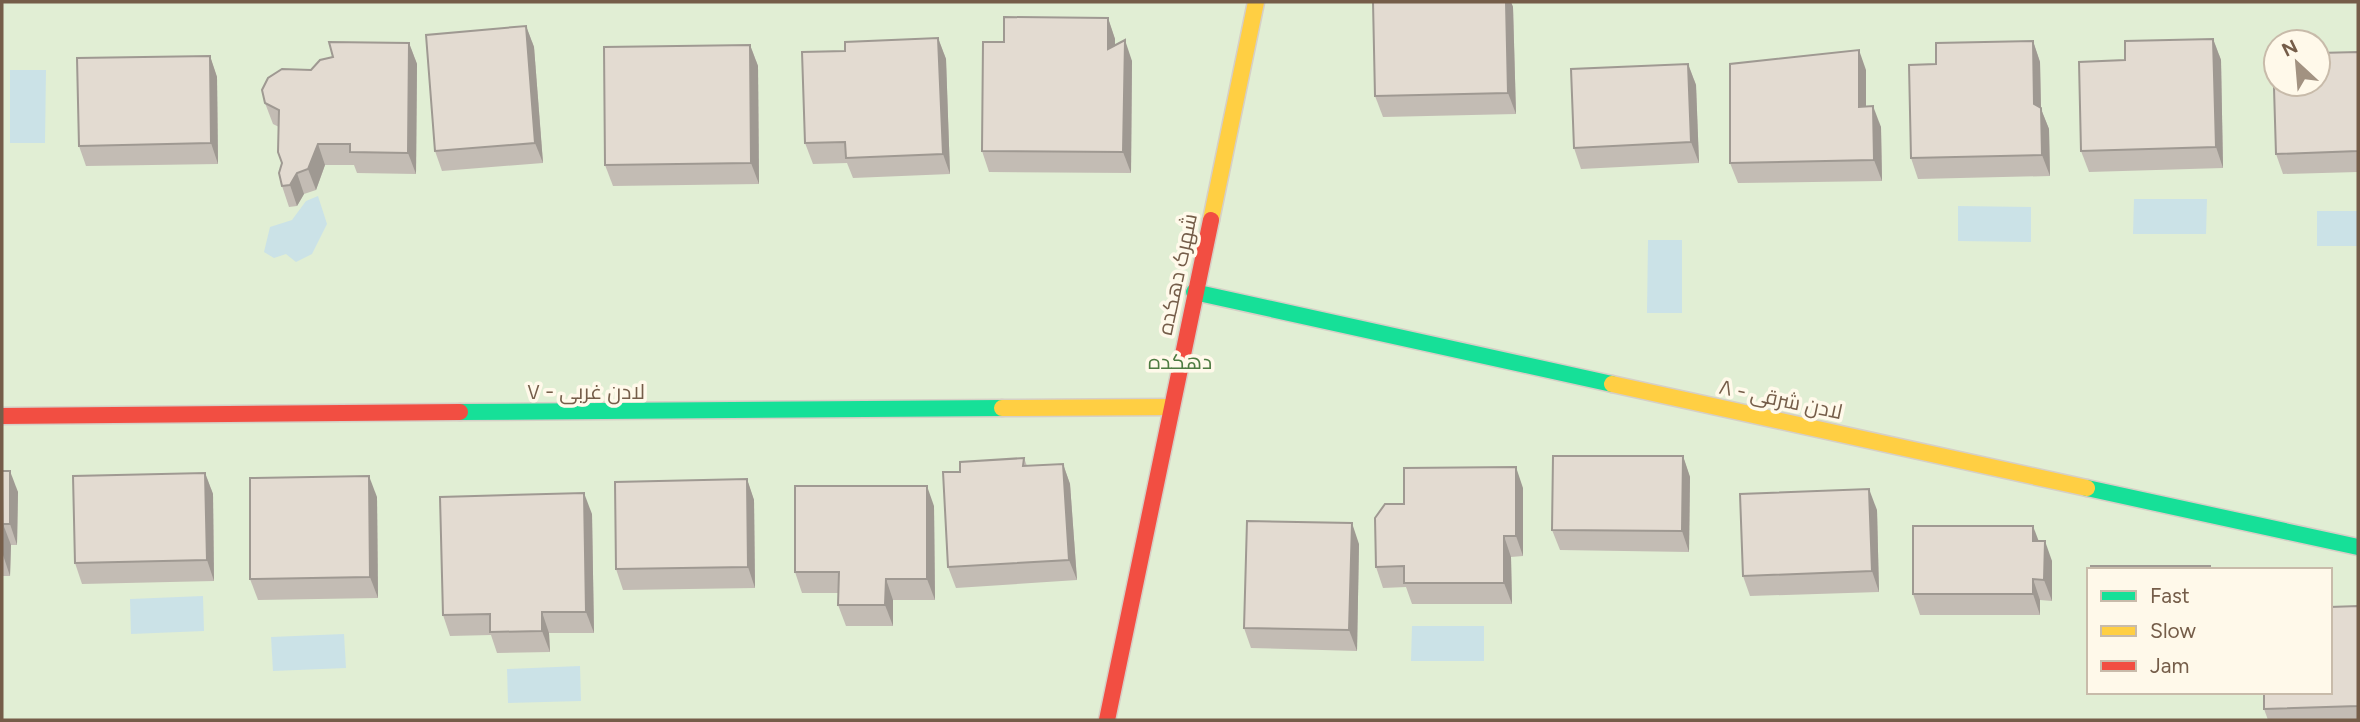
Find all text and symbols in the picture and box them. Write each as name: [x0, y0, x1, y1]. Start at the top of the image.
north arrow: [2262, 28, 2332, 98]
text: N: [2278, 35, 2301, 62]
street label: شهرک دهکده: [1152, 211, 1203, 337]
park label: دهکده: [1148, 349, 1212, 374]
street label: لادن شرقی - ۸: [1717, 374, 1845, 425]
street label: لادن غربی - ۷: [527, 379, 645, 405]
legend: [2087, 568, 2332, 694]
text: Fast: [2150, 583, 2190, 608]
text: Slow: [2150, 618, 2196, 643]
text: Jam: [2150, 653, 2189, 678]

